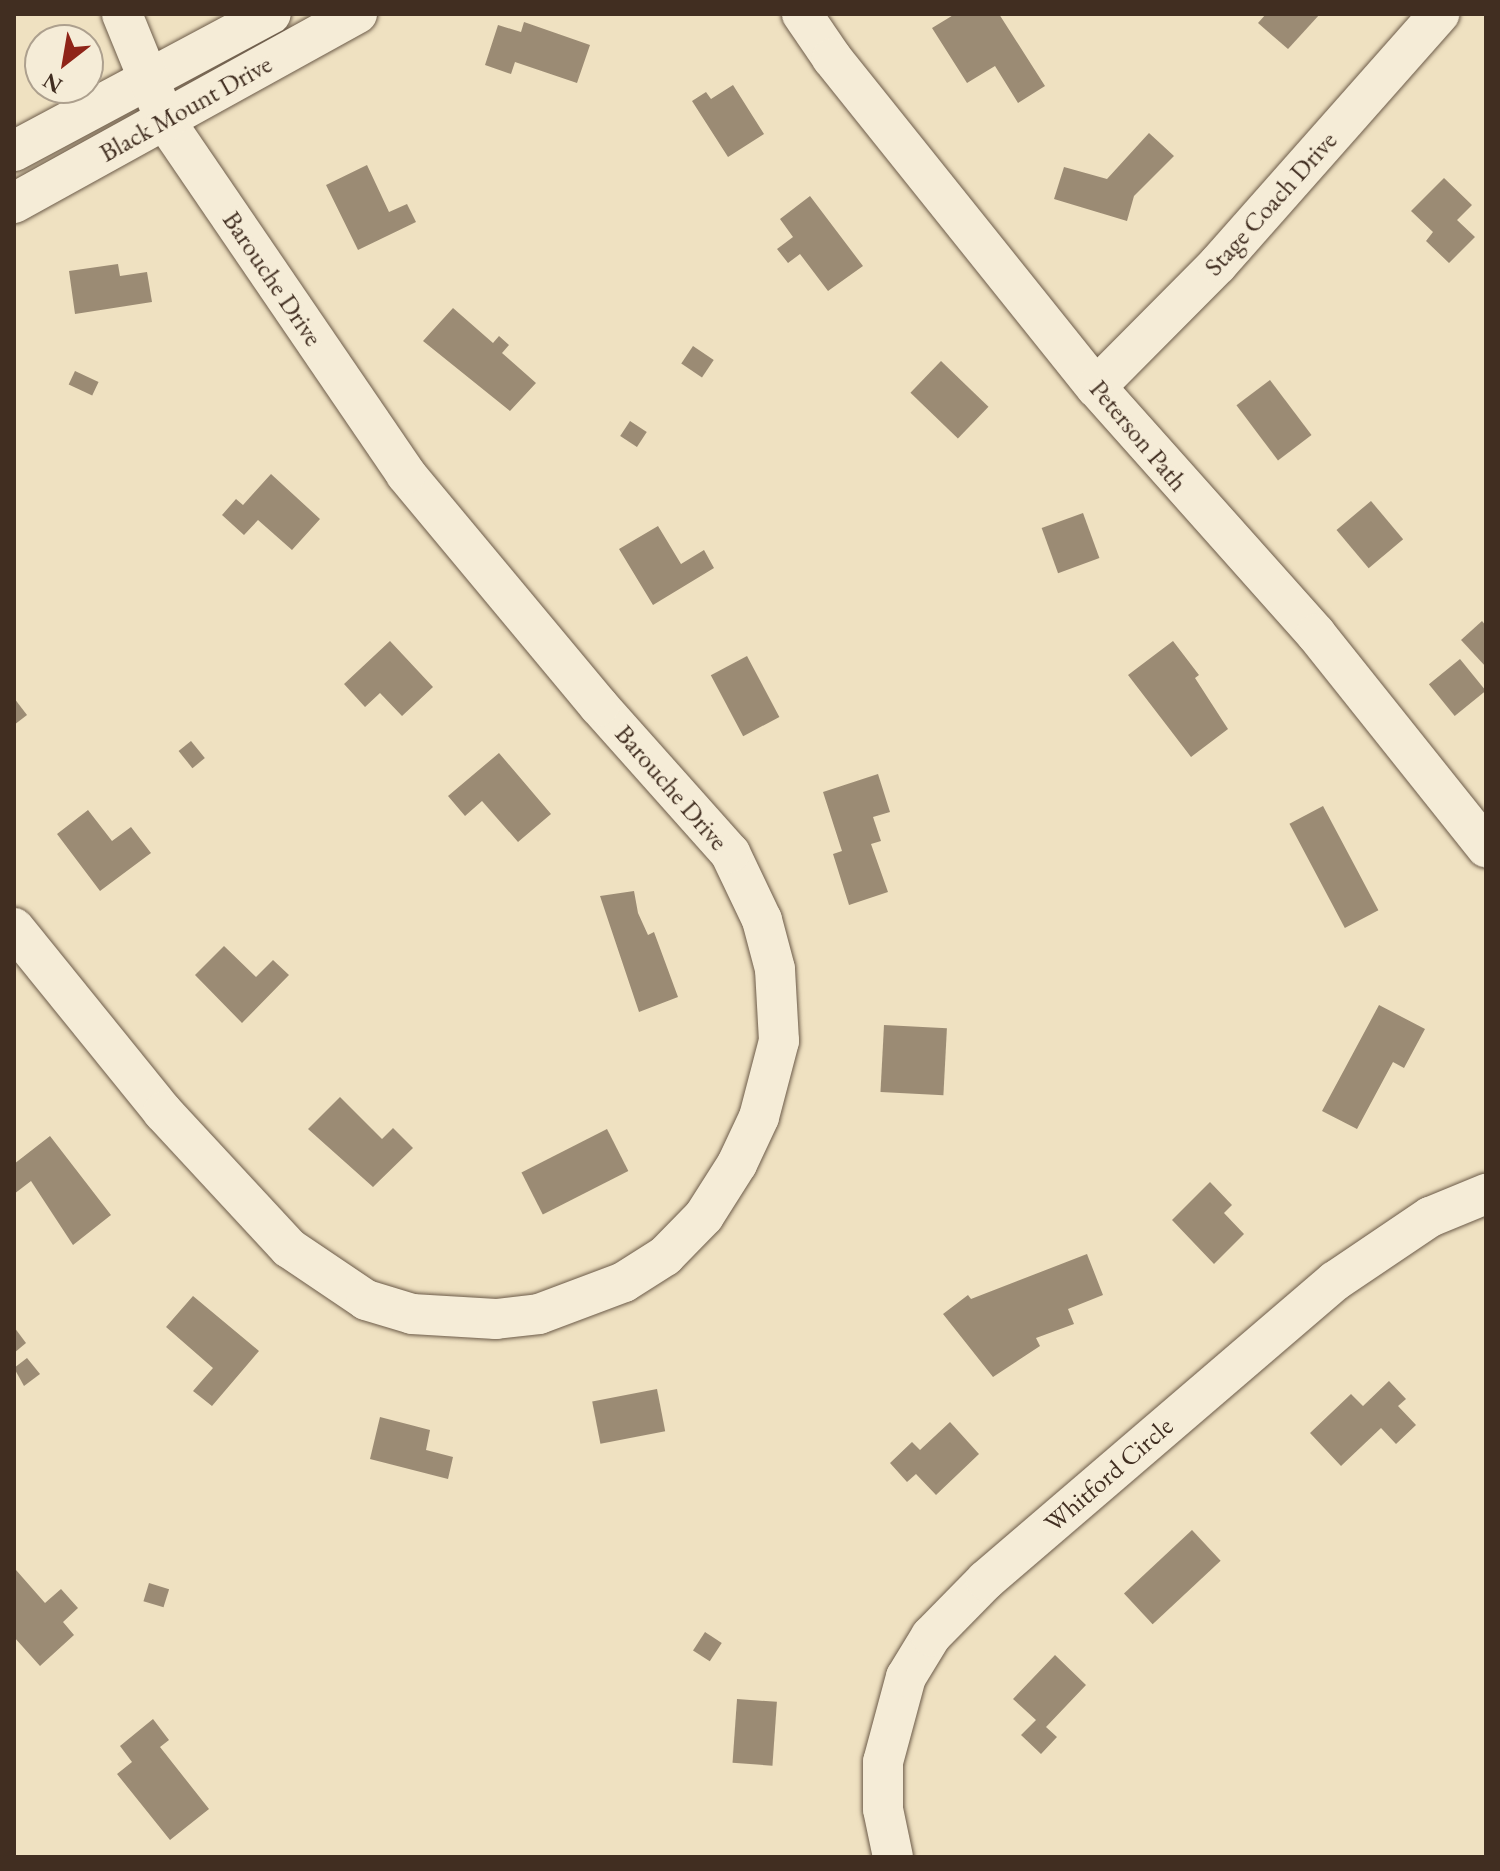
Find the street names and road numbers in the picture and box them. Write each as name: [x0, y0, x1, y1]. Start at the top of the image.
street label: Black Mount Drive: [94, 49, 278, 169]
street label: Stage Coach Drive: [1198, 126, 1344, 282]
street label: Barouche Drive: [216, 206, 328, 352]
street label: Peterson Path: [1083, 374, 1193, 498]
street label: Barouche Drive: [608, 719, 734, 857]
street label: Whitford Circle: [1038, 1411, 1180, 1539]

